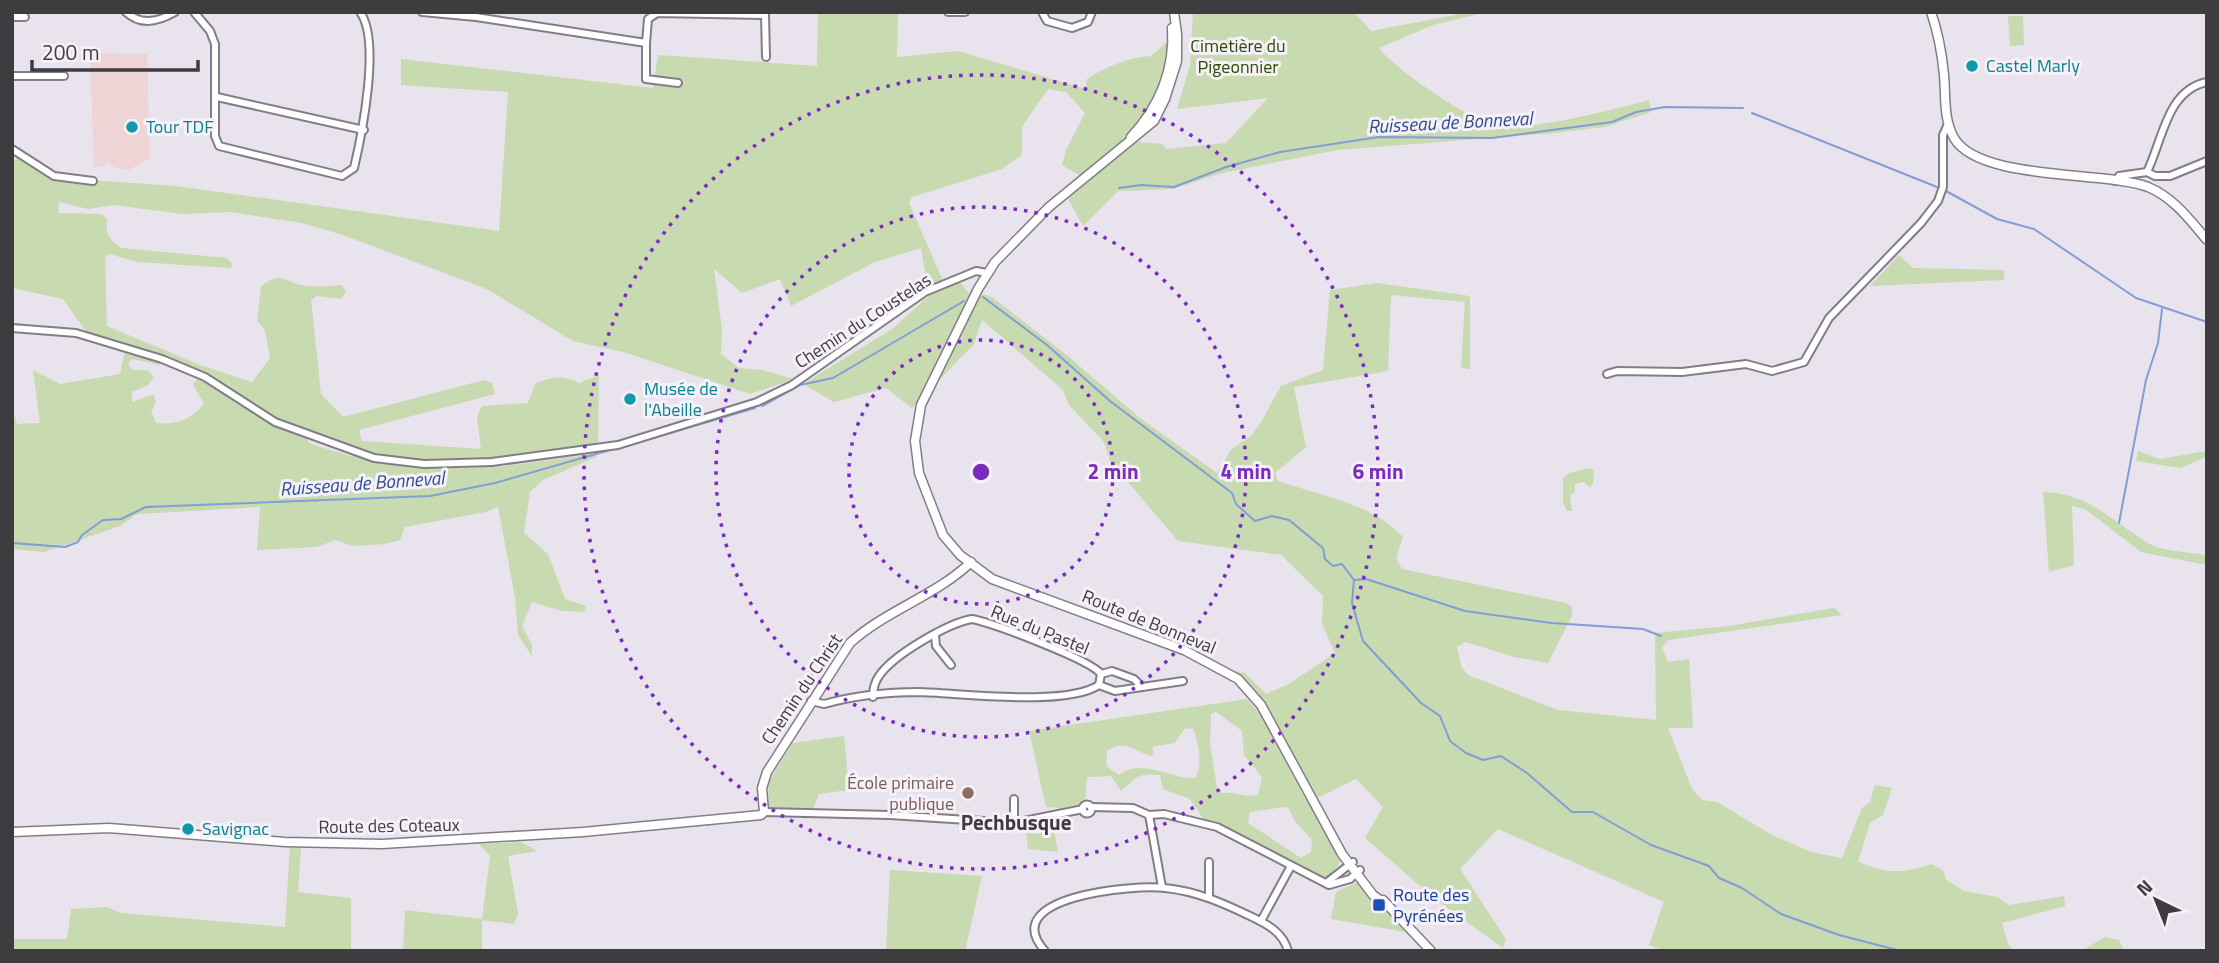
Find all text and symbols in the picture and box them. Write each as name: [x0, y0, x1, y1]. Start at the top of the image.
scale bar: [32, 28, 198, 72]
park label: Cimetière du Pigeonnier: [1190, 32, 1286, 80]
text: 200 m: [42, 36, 99, 68]
place label: Castel Marly: [1986, 52, 2080, 79]
marker: Castel Marly: [1964, 58, 1980, 74]
water label: Ruisseau de Bonneval: [1367, 103, 1535, 140]
place label: Tour TDF: [146, 113, 214, 140]
marker: Tour TDF: [124, 119, 140, 135]
street label: Chemin du Coustelas: [789, 266, 936, 375]
place label: Musée de l'Abeille: [644, 375, 718, 423]
marker: Musée de l'Abeille: [622, 391, 638, 407]
text: 2 min: [1087, 455, 1139, 487]
text: 4 min: [1220, 455, 1272, 487]
text: 6 min: [1352, 455, 1404, 487]
centre of rings: [969, 460, 993, 484]
water label: Ruisseau de Bonneval: [279, 462, 447, 503]
street label: Route de Bonneval: [1078, 582, 1220, 661]
street label: Rue du Pastel: [987, 597, 1094, 662]
street label: Chemin du Christ: [754, 627, 849, 750]
place label: École primaire publique: [847, 769, 954, 817]
marker: École primaire publique: [960, 785, 976, 801]
district label: Pechbusque: [961, 806, 1071, 838]
street label: Route des Coteaux: [318, 811, 460, 840]
place label: Savignac: [202, 815, 269, 842]
marker: Savignac: [180, 821, 196, 837]
north arrow: [2121, 865, 2191, 935]
text: N: [2129, 872, 2159, 902]
place label: Route des Pyrénées: [1393, 881, 1469, 929]
marker: Route des Pyrénées: [1371, 897, 1387, 913]

